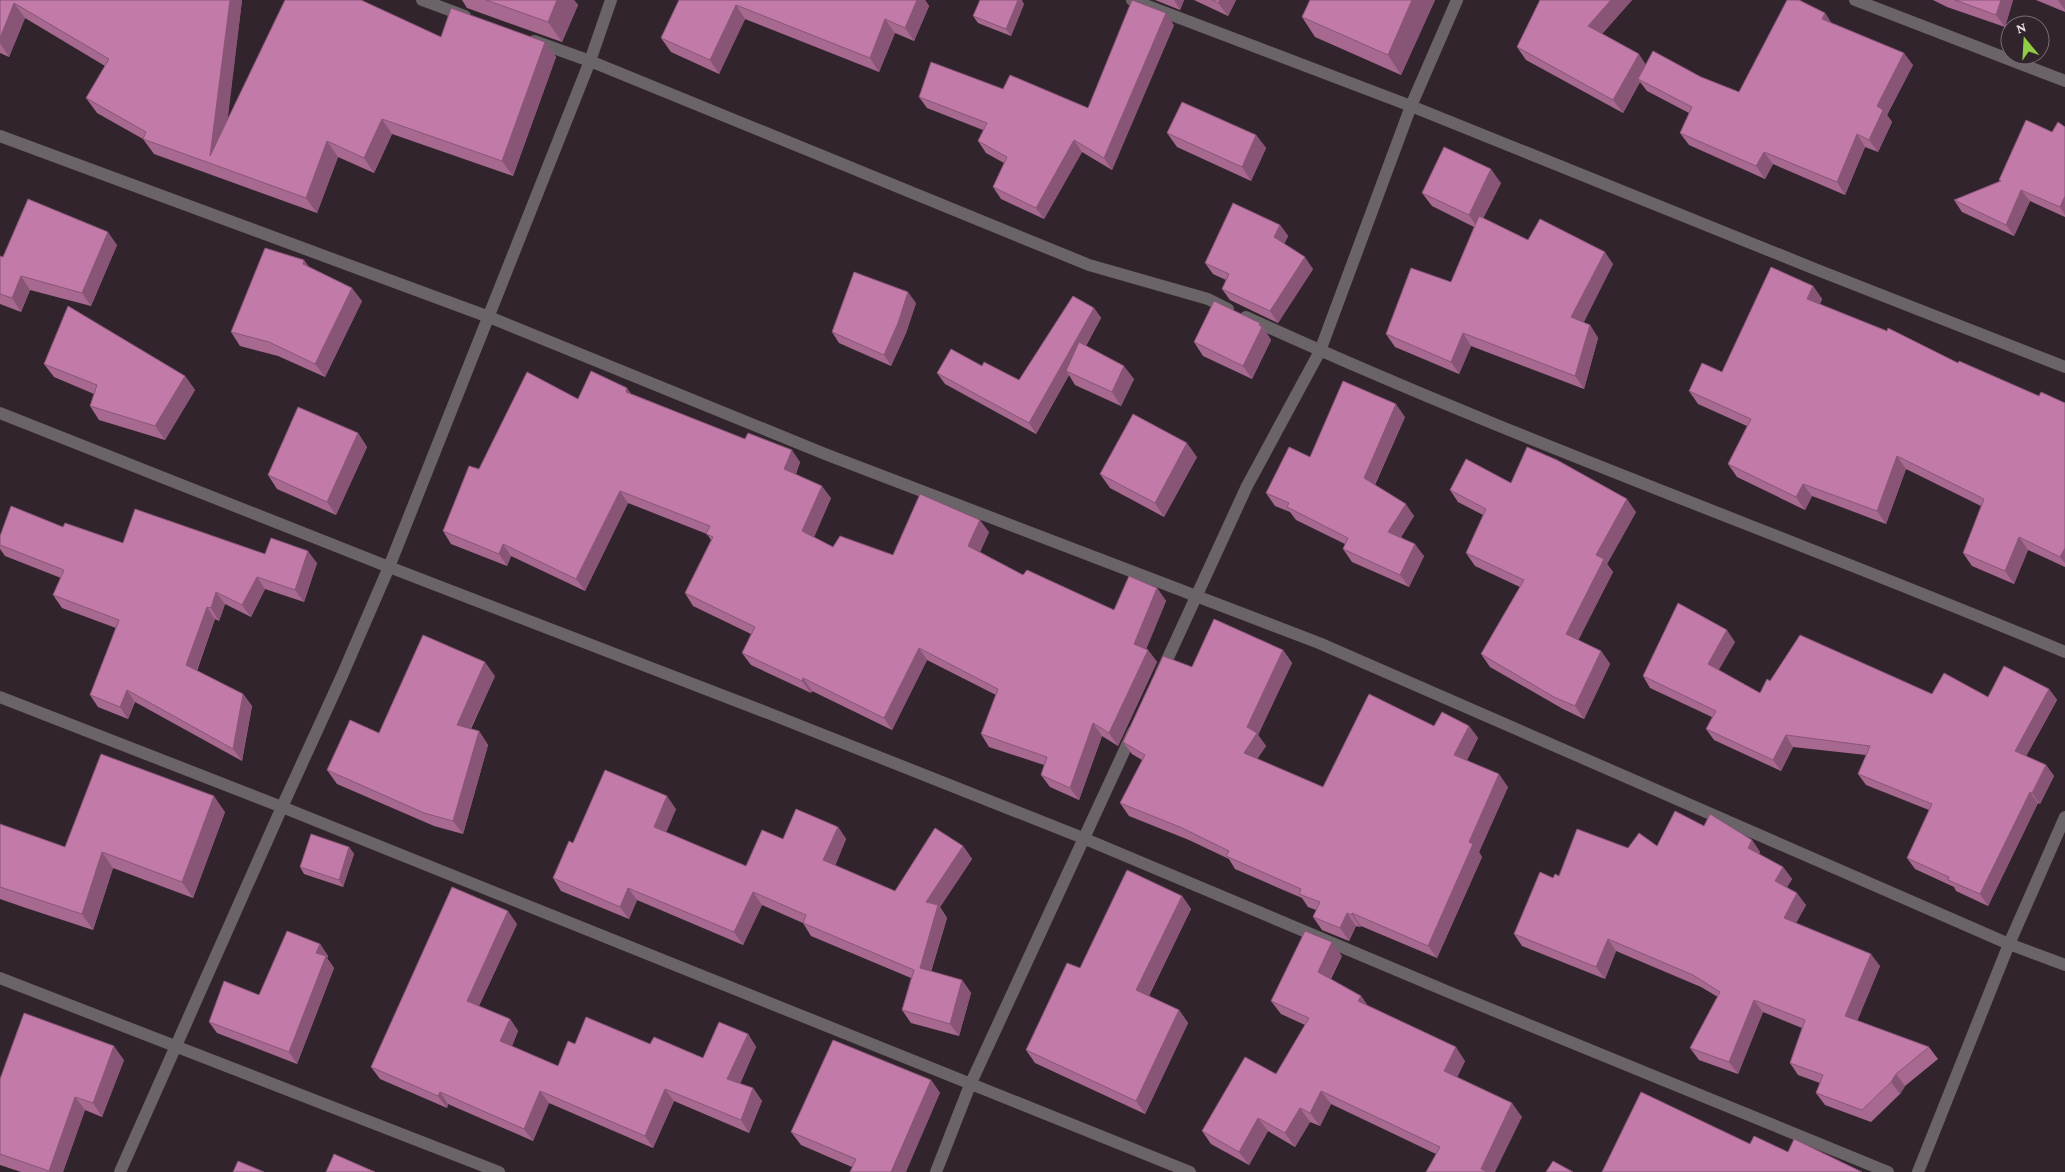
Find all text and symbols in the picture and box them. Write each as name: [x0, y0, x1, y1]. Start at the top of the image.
north arrow: [2000, 15, 2050, 65]
text: N: [2014, 18, 2028, 37]

